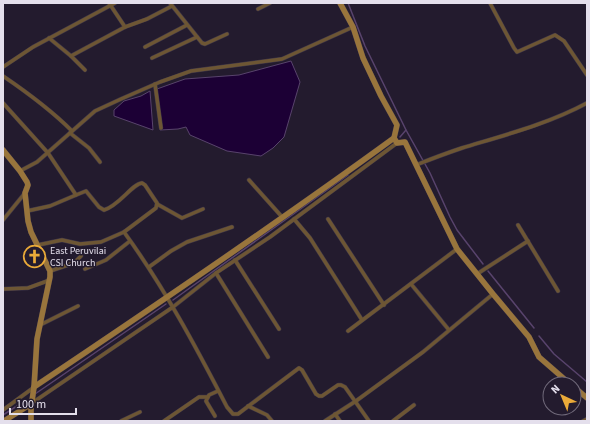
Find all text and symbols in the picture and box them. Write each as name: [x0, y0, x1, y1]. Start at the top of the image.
church icon: East Peruvilai CSI Church: [22, 244, 48, 270]
place label: East Peruvilai CSI Church: [50, 244, 106, 270]
north arrow: [542, 376, 582, 416]
text: N: [548, 381, 563, 397]
scale bar: [10, 390, 76, 416]
text: 100 m: [16, 396, 46, 413]

